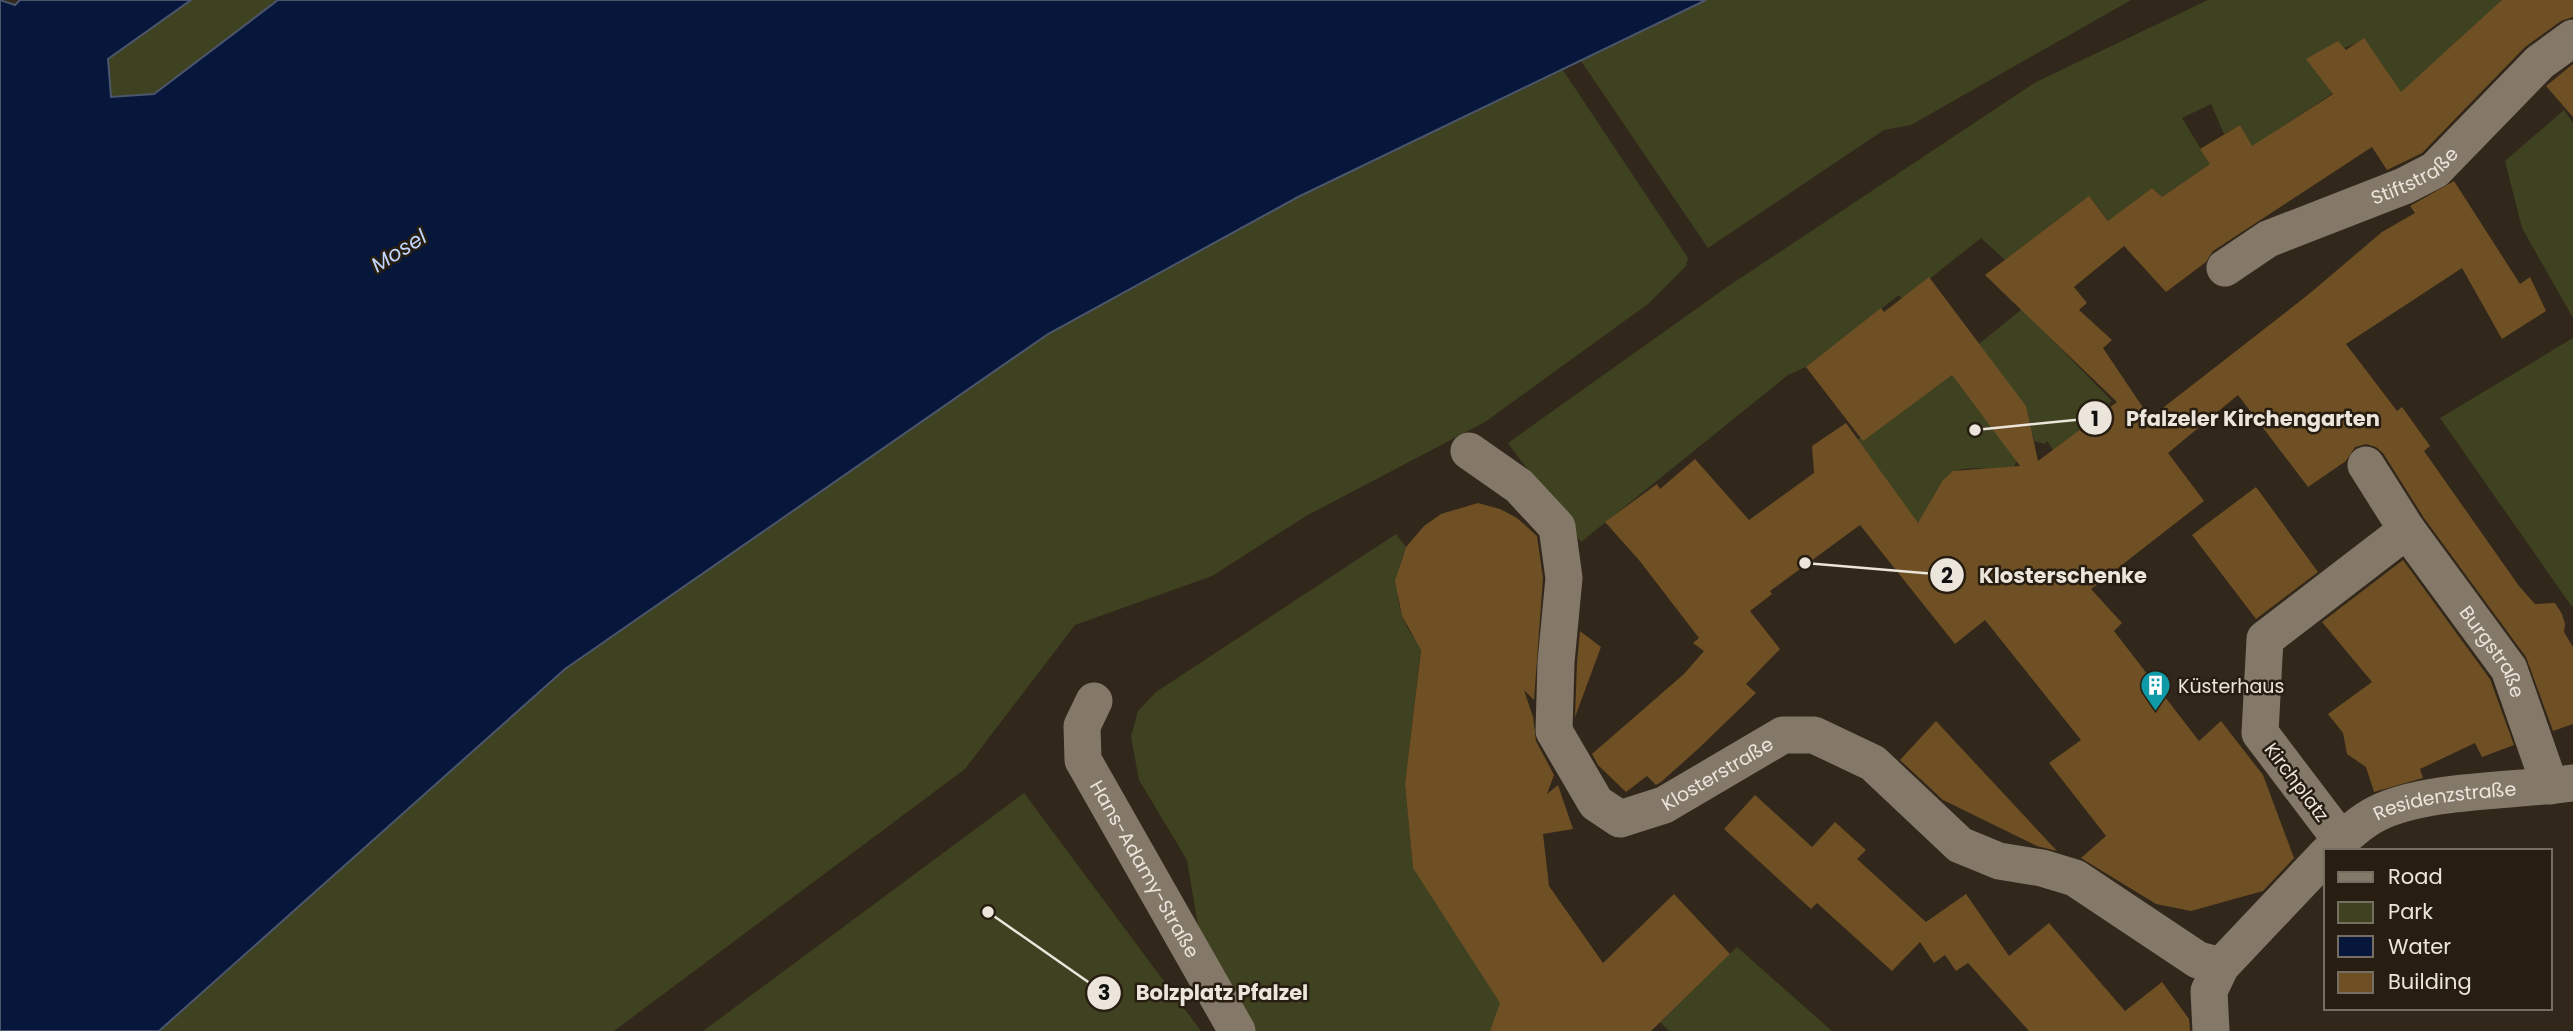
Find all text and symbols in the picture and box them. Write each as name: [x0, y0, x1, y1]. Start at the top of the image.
street label: Stiftstraße: [2367, 141, 2465, 212]
water label: Mosel: [365, 222, 433, 279]
callout: Pfalzeler Kirchengarten: [2077, 397, 2394, 439]
text: 1: [2091, 404, 2099, 433]
text: Pfalzeler Kirchengarten: [2126, 404, 2380, 433]
callout: Klosterschenke: [1930, 554, 2161, 596]
text: 2: [1941, 561, 1953, 590]
text: Klosterschenke: [1979, 561, 2147, 590]
street label: Burgstraße: [2453, 600, 2531, 701]
building icon: Küsterhaus: [2138, 669, 2172, 713]
place label: Küsterhaus: [2178, 673, 2284, 700]
street label: Klosterstraße: [1657, 731, 1778, 818]
street label: Kirchplatz: [2258, 737, 2335, 827]
street label: Hans-Adamy-Straße: [1083, 775, 1206, 963]
street label: Residenzstraße: [2369, 775, 2517, 827]
legend: [2324, 849, 2552, 1010]
text: Road: [2388, 862, 2443, 891]
text: Park: [2388, 897, 2433, 926]
text: Water: [2388, 932, 2451, 961]
text: Building: [2388, 967, 2472, 996]
callout: Bolzplatz Pfalzel: [1087, 972, 1322, 1014]
text: 3: [1098, 978, 1110, 1007]
text: Bolzplatz Pfalzel: [1136, 978, 1308, 1007]

